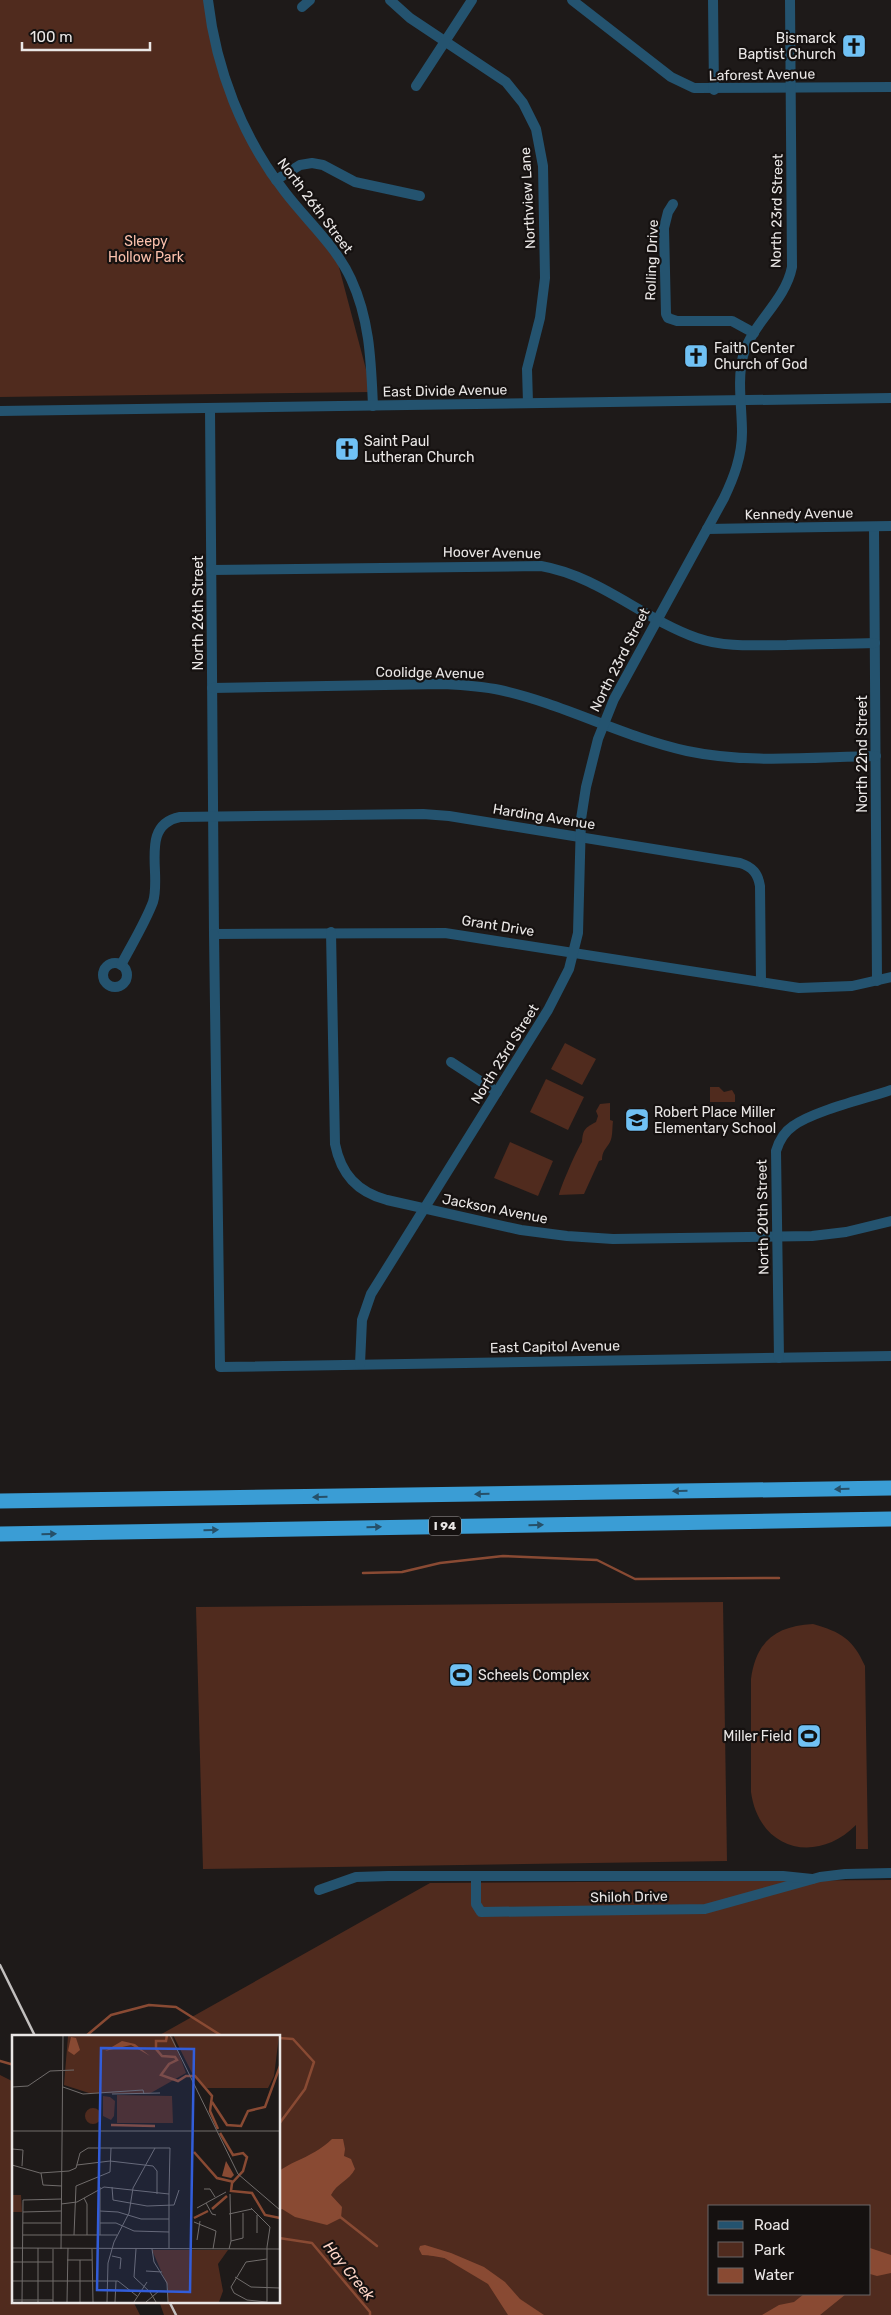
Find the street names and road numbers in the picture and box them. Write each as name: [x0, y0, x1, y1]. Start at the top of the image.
street label: Laforest Avenue: [709, 66, 816, 84]
street label: Northview Lane: [517, 146, 539, 249]
street label: North 23rd Street: [768, 153, 787, 268]
street label: North 26th Street: [274, 155, 357, 257]
street label: Rolling Drive: [642, 219, 662, 301]
street label: East Divide Avenue: [383, 381, 508, 401]
street label: Kennedy Avenue: [745, 505, 854, 523]
street label: Hoover Avenue: [443, 544, 541, 562]
street label: North 26th Street: [190, 555, 207, 671]
street label: North 23rd Street: [586, 605, 654, 715]
street label: Coolidge Avenue: [375, 664, 485, 682]
street label: North 22nd Street: [854, 695, 871, 813]
street label: Harding Avenue: [492, 801, 597, 834]
street label: Grant Drive: [460, 912, 536, 940]
street label: North 23rd Street: [467, 1000, 543, 1107]
street label: North 20th Street: [753, 1159, 773, 1275]
street label: Jackson Avenue: [441, 1190, 549, 1228]
street label: East Capitol Avenue: [490, 1337, 620, 1357]
road number: I 94: [429, 1516, 461, 1535]
street label: Shiloh Drive: [590, 1888, 668, 1906]

